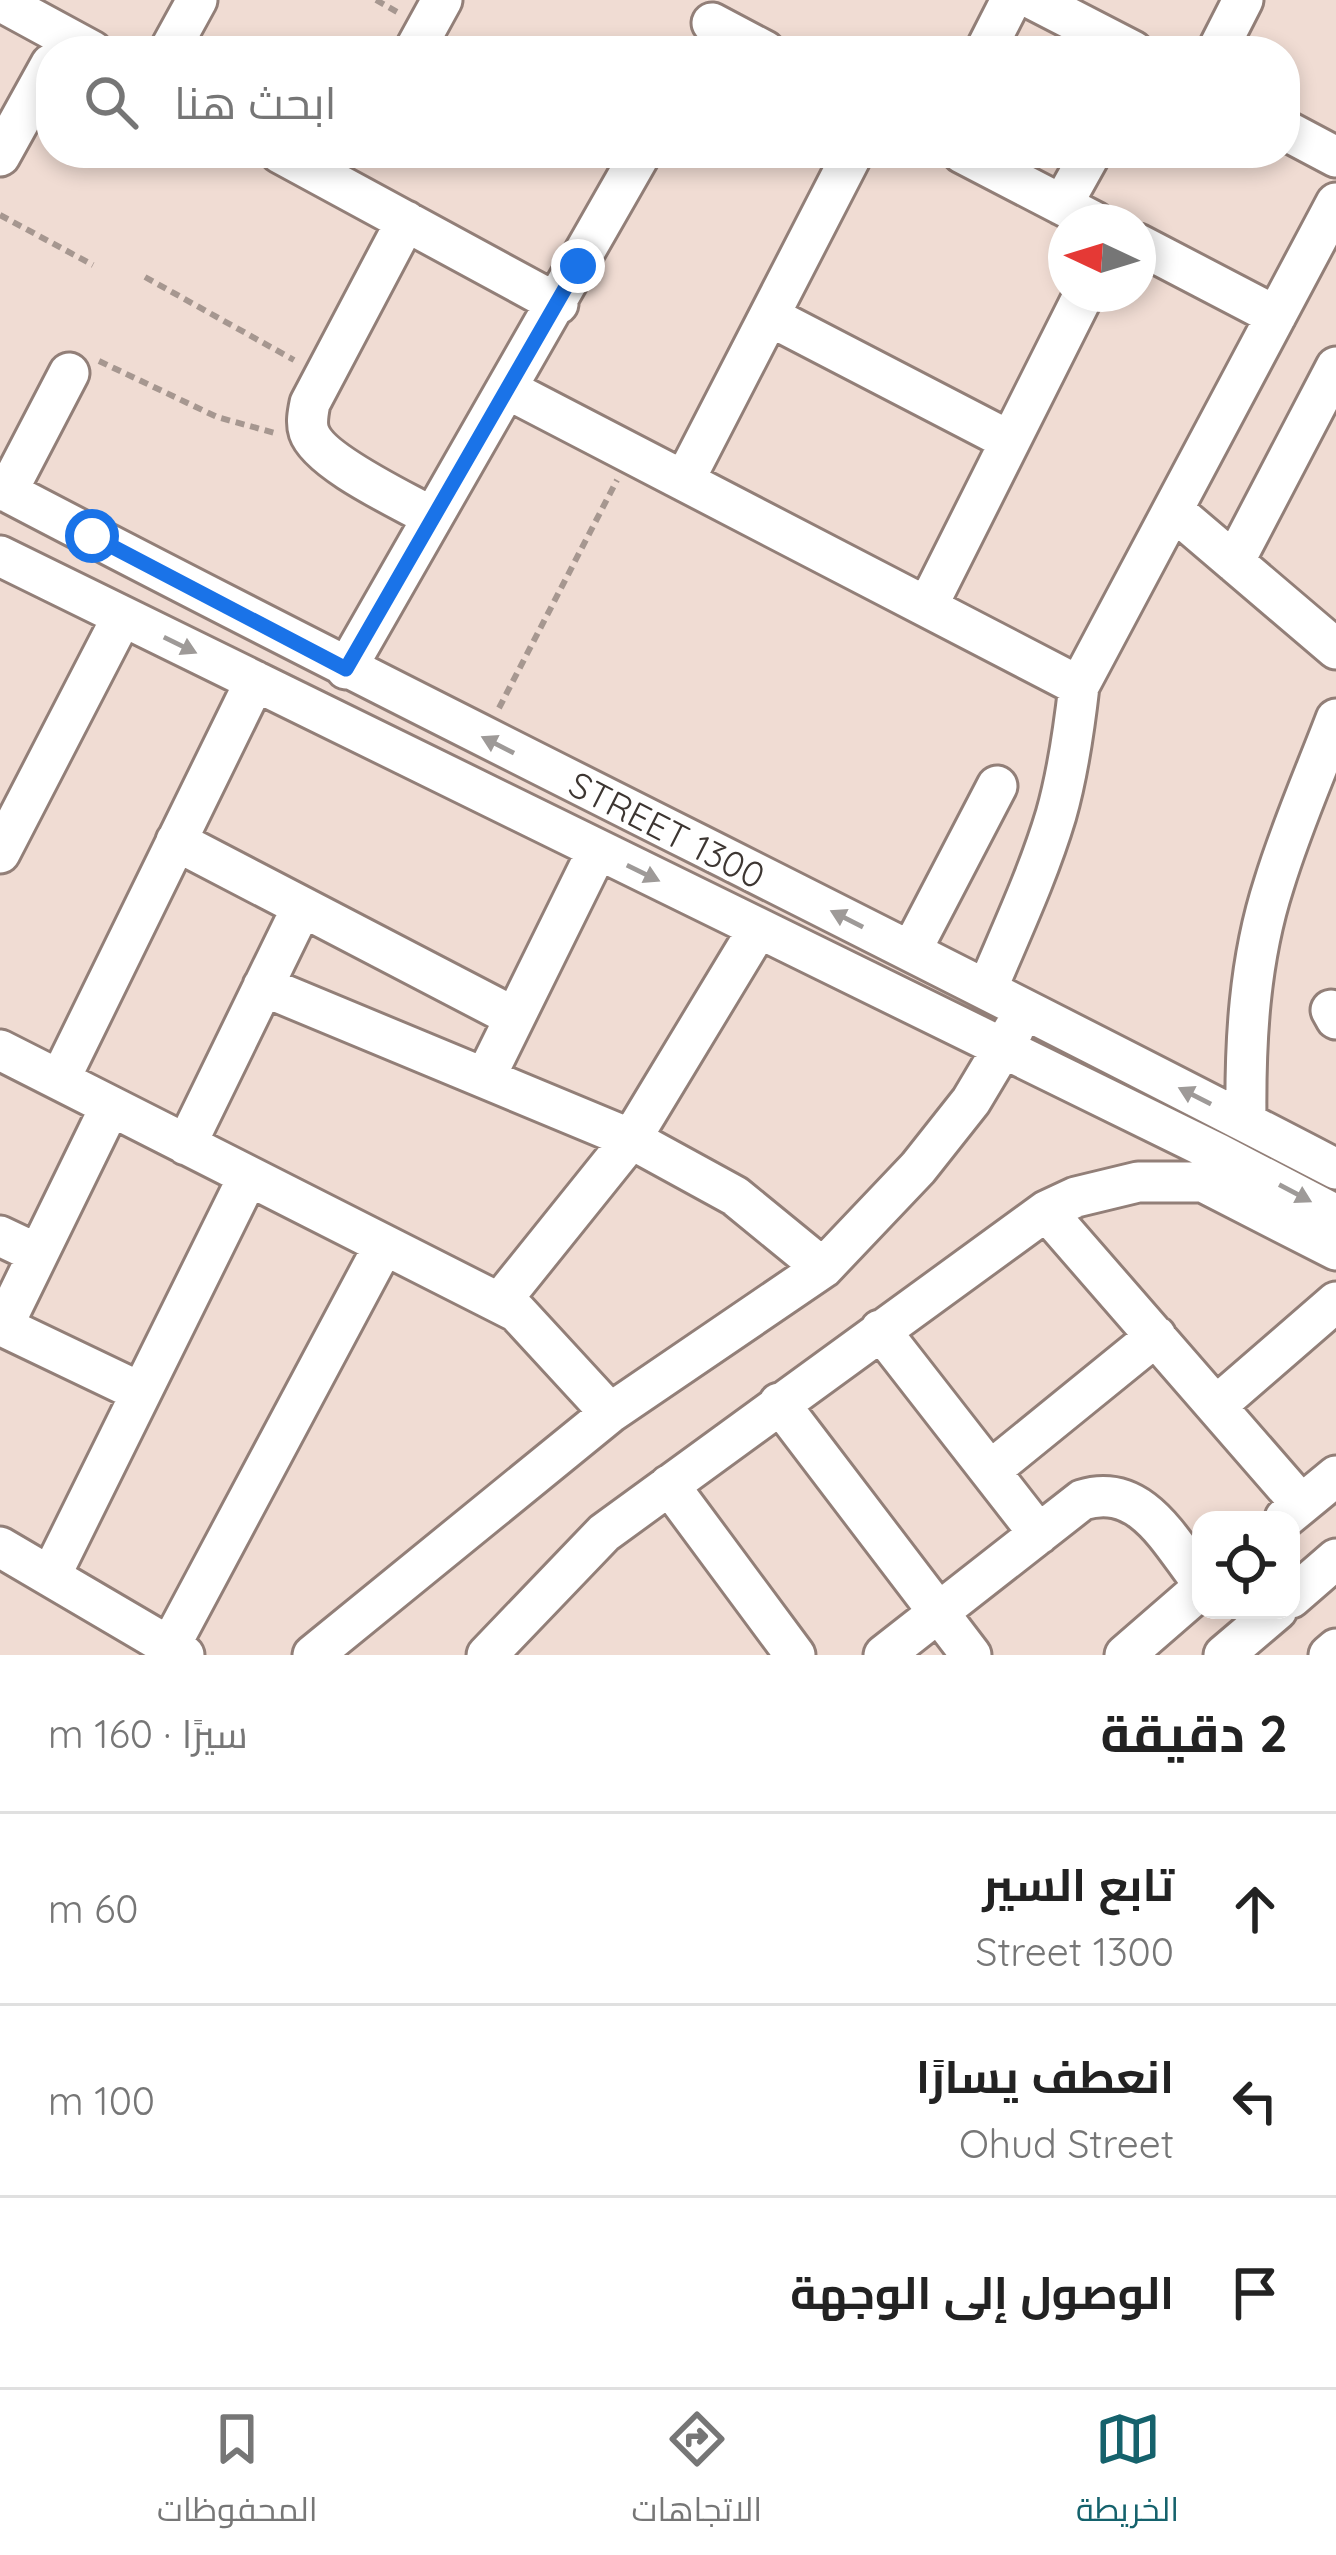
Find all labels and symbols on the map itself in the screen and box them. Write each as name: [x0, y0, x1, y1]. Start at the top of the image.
north arrow: [1048, 204, 1156, 312]
route end: [551, 239, 605, 293]
route start: [65, 509, 119, 563]
one-way arrow: [163, 635, 198, 655]
one-way arrow: [480, 735, 515, 755]
street label: STREET 1300: [562, 761, 773, 898]
one-way arrow: [626, 863, 661, 883]
one-way arrow: [830, 910, 864, 930]
one-way arrow: [1177, 1086, 1212, 1106]
one-way arrow: [1277, 1182, 1312, 1203]

